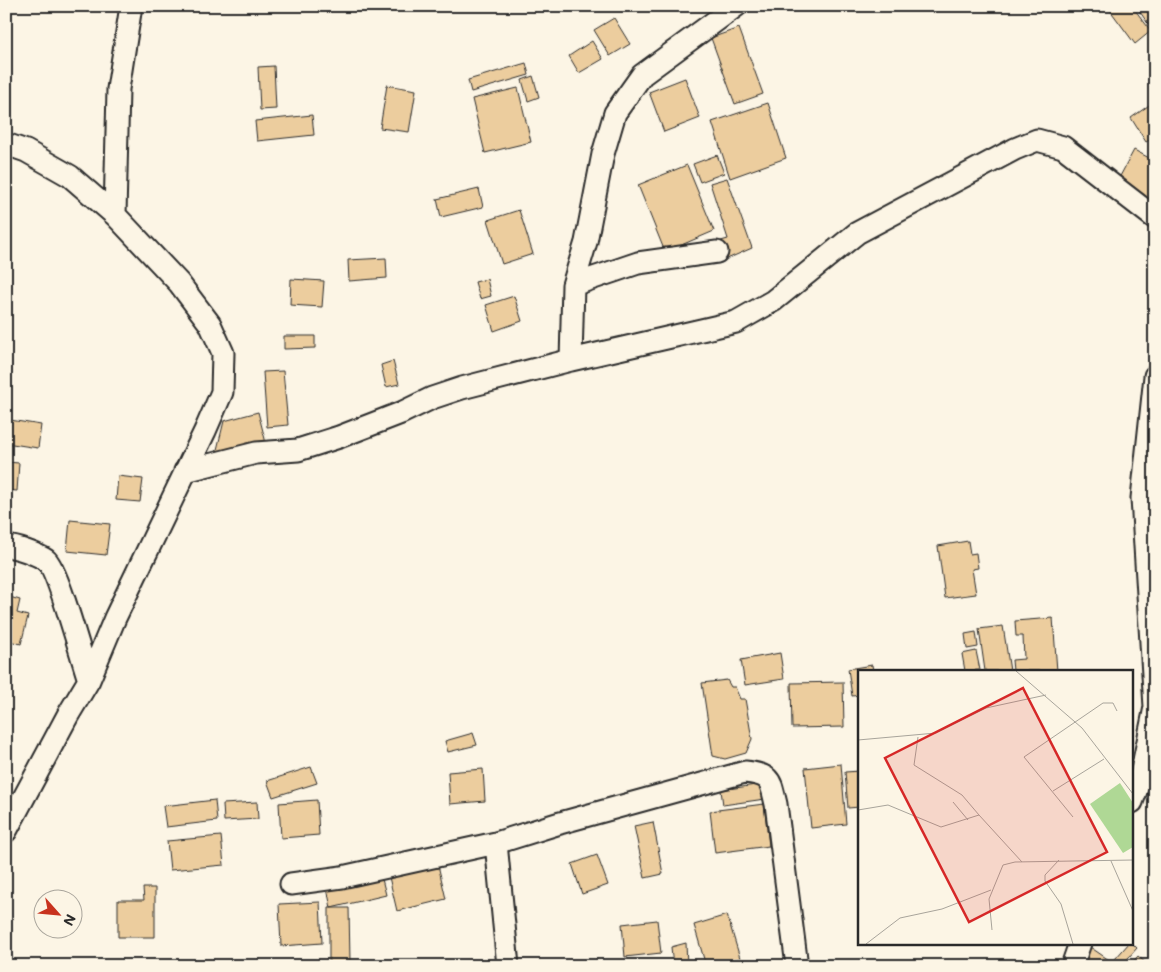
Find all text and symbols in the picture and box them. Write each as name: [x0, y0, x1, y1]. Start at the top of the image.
inset map: [858, 670, 1134, 944]
north arrow: [32, 890, 82, 940]
text: N: [59, 911, 81, 929]

